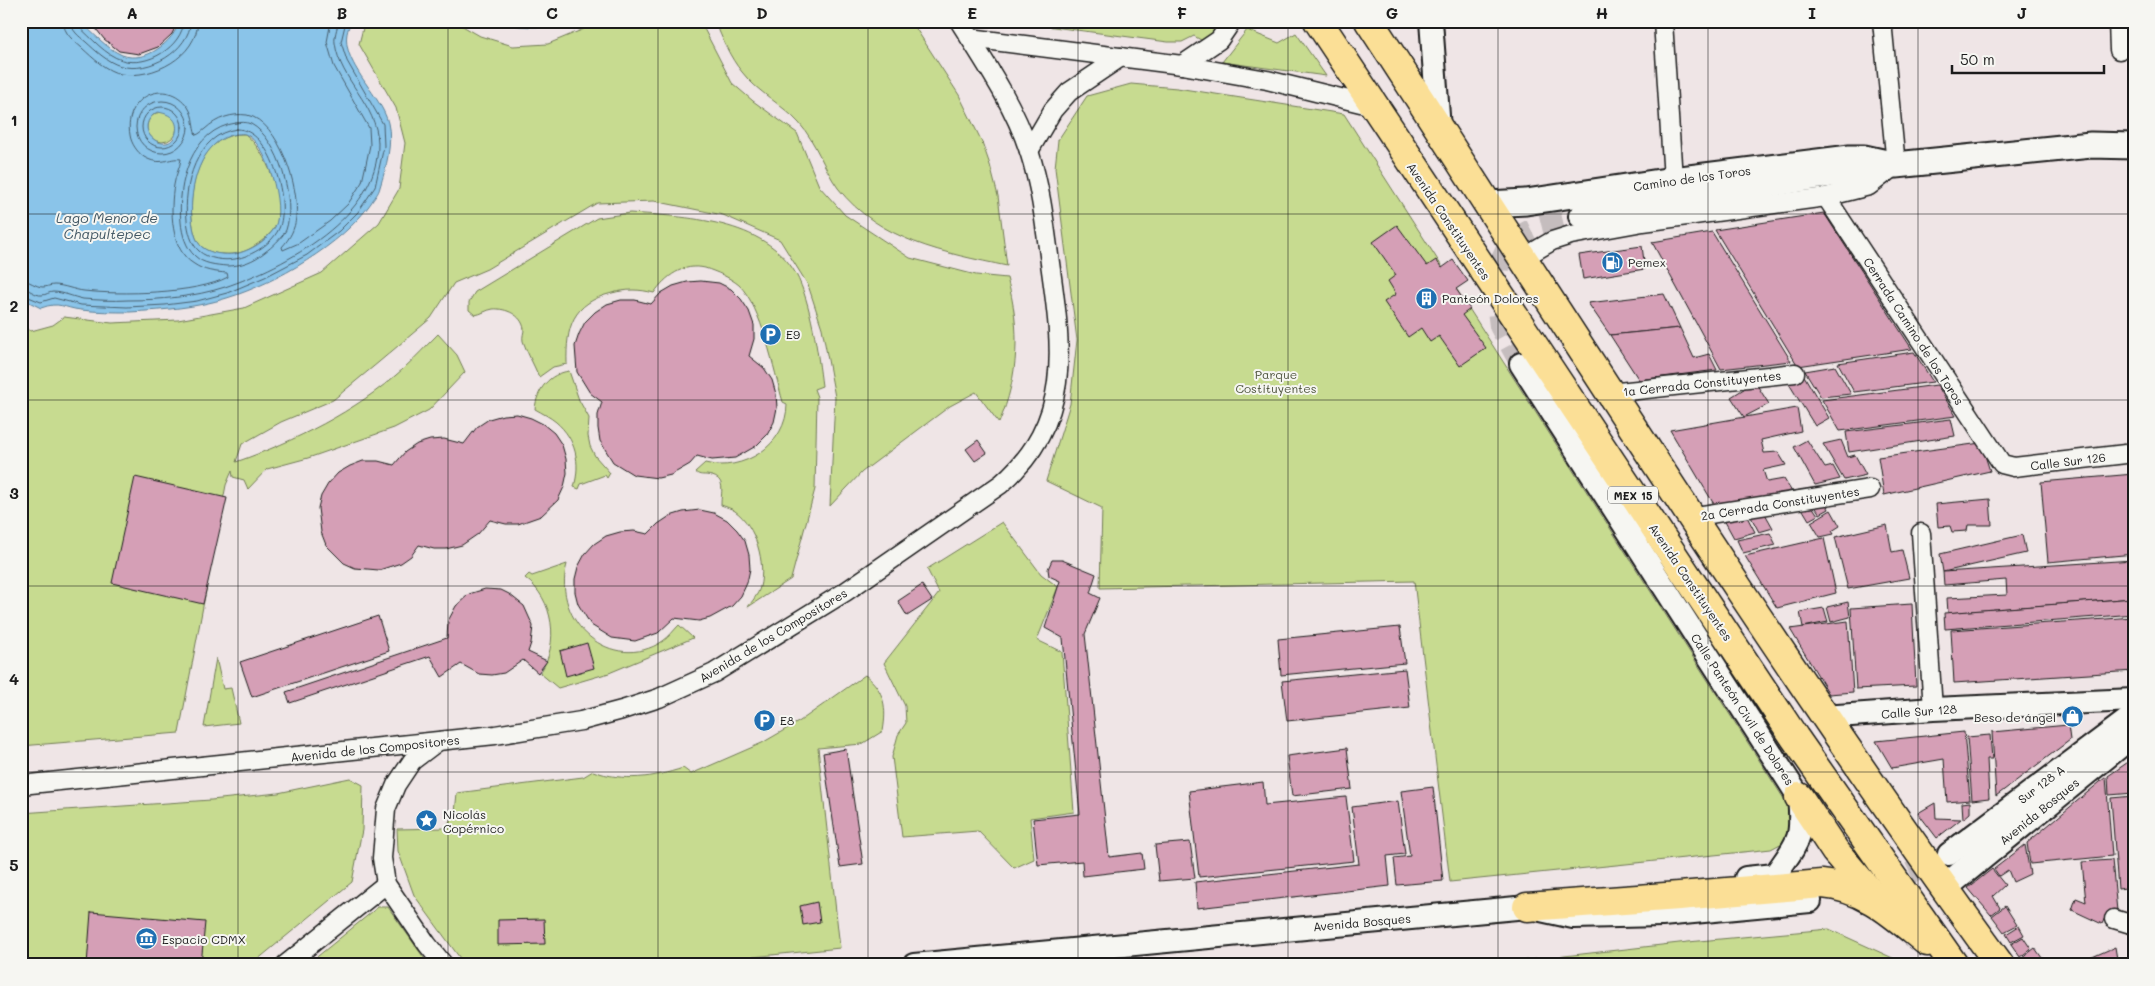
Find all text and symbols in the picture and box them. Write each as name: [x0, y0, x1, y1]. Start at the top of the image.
text: A: [126, 2, 138, 23]
text: B: [337, 2, 347, 23]
text: C: [546, 2, 558, 23]
text: D: [756, 2, 768, 23]
text: E: [967, 2, 977, 23]
text: F: [1177, 2, 1187, 23]
text: G: [1386, 2, 1398, 23]
text: H: [1596, 2, 1608, 23]
text: I: [1808, 2, 1816, 23]
text: J: [2017, 2, 2027, 23]
scale bar: [1952, 42, 2105, 74]
text: 50 m: [1960, 49, 1995, 69]
text: 1: [10, 109, 18, 130]
street label: Avenida Constituyentes: [1404, 159, 1494, 283]
street label: Camino de los Toros: [1632, 162, 1752, 194]
water label: Lago Menor de Chapultepec: [56, 208, 158, 243]
fuel station icon: Pemex: [1600, 250, 1624, 274]
place label: Pemex: [1628, 254, 1666, 270]
street label: Cerrada Camino de los Toros: [1860, 254, 1968, 408]
building icon: Panteón Dolores: [1414, 286, 1438, 310]
place label: Panteón Dolores: [1442, 290, 1539, 306]
text: 2: [10, 295, 19, 316]
parking icon: E9: [758, 322, 782, 346]
place label: E9: [786, 326, 800, 342]
park label: Parque Costituyentes: [1235, 366, 1317, 396]
street label: 1a Cerrada Constituyentes: [1622, 367, 1782, 399]
street label: Calle Sur 126: [2029, 448, 2107, 474]
text: 3: [9, 482, 19, 503]
street label: 2a Cerrada Constituyentes: [1700, 483, 1861, 523]
road number: MEX 15: [1608, 486, 1658, 504]
street label: Avenida Constituyentes: [1646, 520, 1736, 644]
street label: Avenida de los Compositores: [696, 584, 850, 686]
street label: Calle Panteón Civil de Dolores: [1688, 630, 1798, 788]
text: 4: [9, 668, 19, 689]
street label: Calle Sur 128: [1881, 700, 1957, 722]
shop icon: Beso de ángel: [2060, 705, 2084, 729]
parking icon: E8: [752, 708, 776, 732]
place label: Beso de ángel: [1974, 709, 2056, 725]
place label: E8: [780, 712, 794, 728]
street label: Avenida de los Compositores: [290, 731, 460, 765]
street label: Sur 128 A: [2014, 761, 2068, 807]
street label: Avenida Bosques: [1996, 774, 2082, 848]
place label: Nicolás Copérnico: [443, 806, 504, 836]
place icon: Nicolás Copérnico: [415, 809, 439, 833]
text: 5: [9, 854, 19, 875]
street label: Avenida Bosques: [1312, 910, 1412, 934]
museum icon: Espacio CDMX: [134, 927, 158, 951]
place label: Espacio CDMX: [162, 931, 246, 947]

